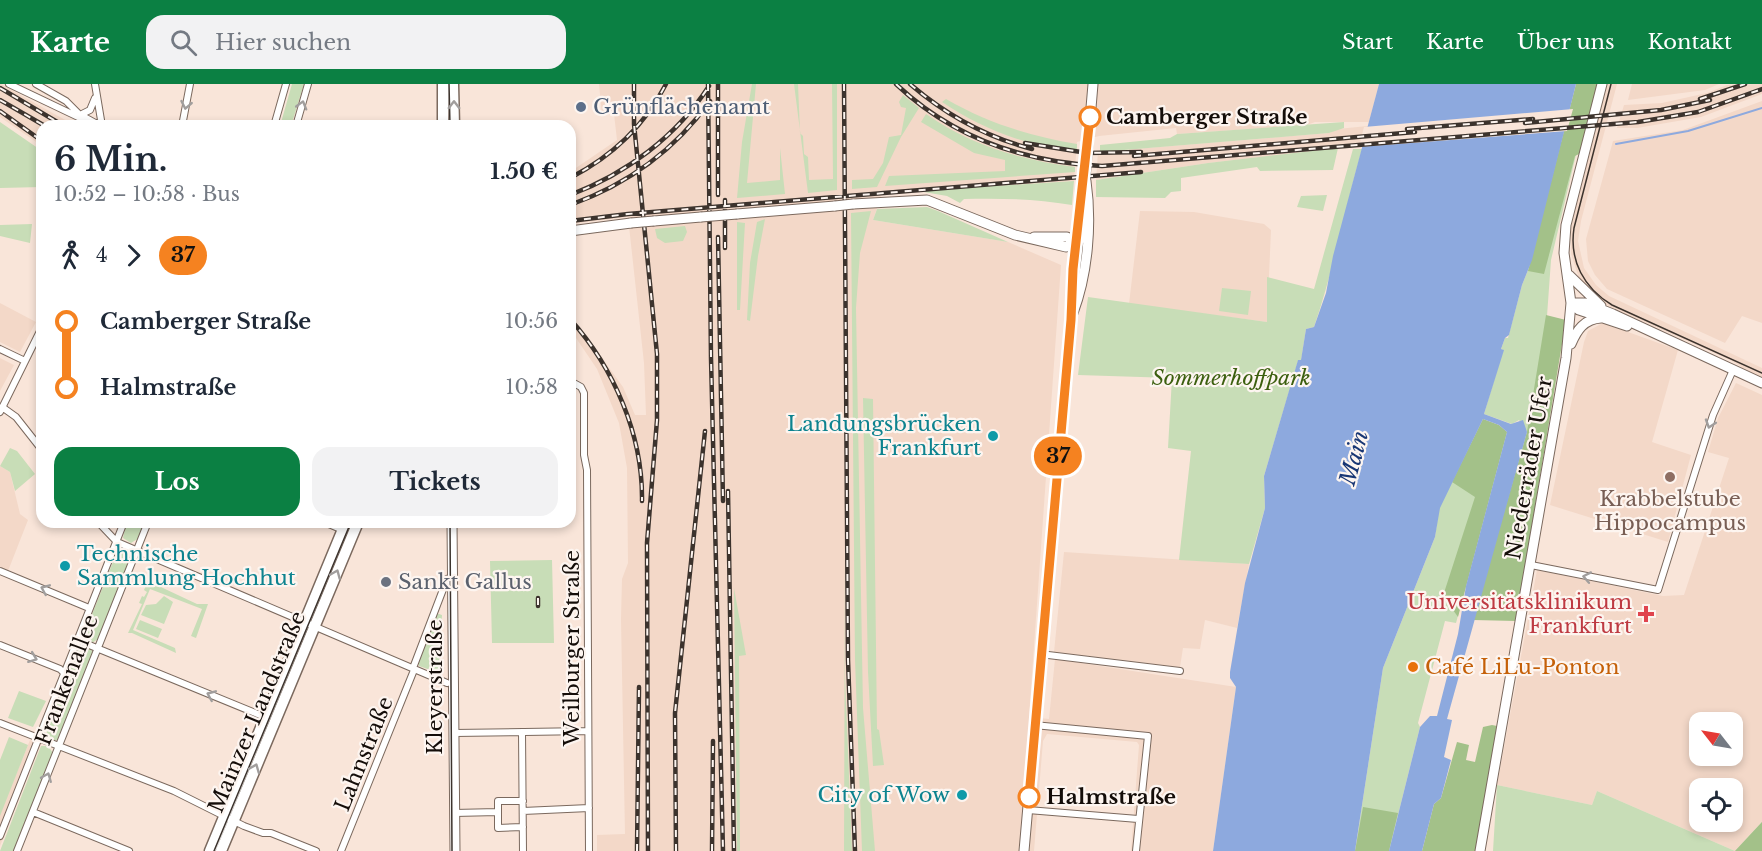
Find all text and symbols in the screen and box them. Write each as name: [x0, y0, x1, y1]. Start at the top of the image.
search box: [146, 15, 566, 69]
text: Karte: [30, 25, 110, 60]
icon: search: [167, 26, 200, 59]
text: Hier suchen: [215, 29, 351, 56]
text: Start: [1342, 29, 1393, 55]
text: Karte: [1426, 29, 1484, 55]
text: Über uns: [1517, 29, 1615, 55]
text: Kontakt: [1648, 29, 1732, 55]
place label: Grünflächenamt: [593, 94, 770, 120]
one-way arrow: [180, 100, 193, 110]
one-way arrow: [295, 100, 307, 111]
one-way arrow: [447, 100, 460, 109]
marker: Grünflächenamt: [574, 100, 588, 114]
place label: Camberger Straße: [1106, 104, 1308, 130]
marker: Camberger Straße: [1079, 106, 1101, 128]
text: 6 Min.: [54, 139, 167, 180]
text: 1.50 €: [490, 158, 558, 185]
text: 10:52 – 10:58 · Bus: [54, 182, 240, 206]
icon: walk: [54, 239, 87, 272]
icon: forward: [117, 239, 150, 272]
text: 37: [171, 242, 195, 268]
text: 4: [96, 243, 108, 267]
text: Camberger Straße: [100, 308, 311, 335]
text: 10:56: [505, 309, 558, 333]
park label: Sommerhoffpark: [1151, 365, 1311, 391]
text: Halmstraße: [100, 374, 236, 401]
street label: Niederräder Ufer: [1500, 374, 1558, 562]
text: 10:58: [506, 375, 558, 399]
place label: Landungsbrücken Frankfurt: [787, 411, 981, 461]
one-way arrow: [1705, 418, 1717, 429]
water label: Main: [1334, 427, 1374, 489]
marker: Landungsbrücken Frankfurt: [986, 429, 1000, 443]
line badge: 37: [1031, 436, 1085, 476]
text: 37: [1046, 443, 1070, 469]
button: Los: [54, 447, 300, 516]
button: Tickets: [312, 447, 558, 516]
marker: Krabbelstube Hippocampus: [1663, 470, 1677, 484]
place label: Krabbelstube Hippocampus: [1594, 486, 1746, 536]
place label: Technische Sammlung Hochhut: [77, 541, 296, 591]
street label: Weilburger Straße: [559, 550, 585, 747]
marker: Technische Sammlung Hochhut: [58, 559, 72, 573]
place label: Sankt Gallus: [398, 569, 532, 595]
one-way arrow: [329, 570, 341, 581]
one-way arrow: [1583, 571, 1593, 584]
marker: Sankt Gallus: [379, 575, 393, 589]
one-way arrow: [40, 584, 51, 596]
place label: Universitätsklinikum Frankfurt: [1407, 589, 1632, 639]
marker: Universitätsklinikum Frankfurt: [1637, 605, 1655, 623]
street label: Mainzer Landstraße: [203, 607, 311, 817]
street label: Frankenallee: [30, 611, 104, 749]
street label: Kleyerstraße: [422, 619, 448, 755]
one-way arrow: [27, 651, 38, 663]
place label: Café LiLu-Ponton: [1425, 654, 1619, 680]
marker: Café LiLu-Ponton: [1406, 660, 1420, 674]
one-way arrow: [206, 690, 217, 702]
street label: Lahnstraße: [329, 693, 399, 815]
north arrow: [1689, 712, 1743, 766]
map controls: [1689, 712, 1743, 832]
one-way arrow: [248, 763, 260, 774]
one-way arrow: [40, 772, 52, 783]
button: locate: [1689, 778, 1743, 832]
place label: City of Wow: [817, 782, 950, 808]
place label: Halmstraße: [1046, 784, 1176, 810]
marker: Halmstraße: [1018, 786, 1040, 808]
marker: City of Wow: [955, 788, 969, 802]

